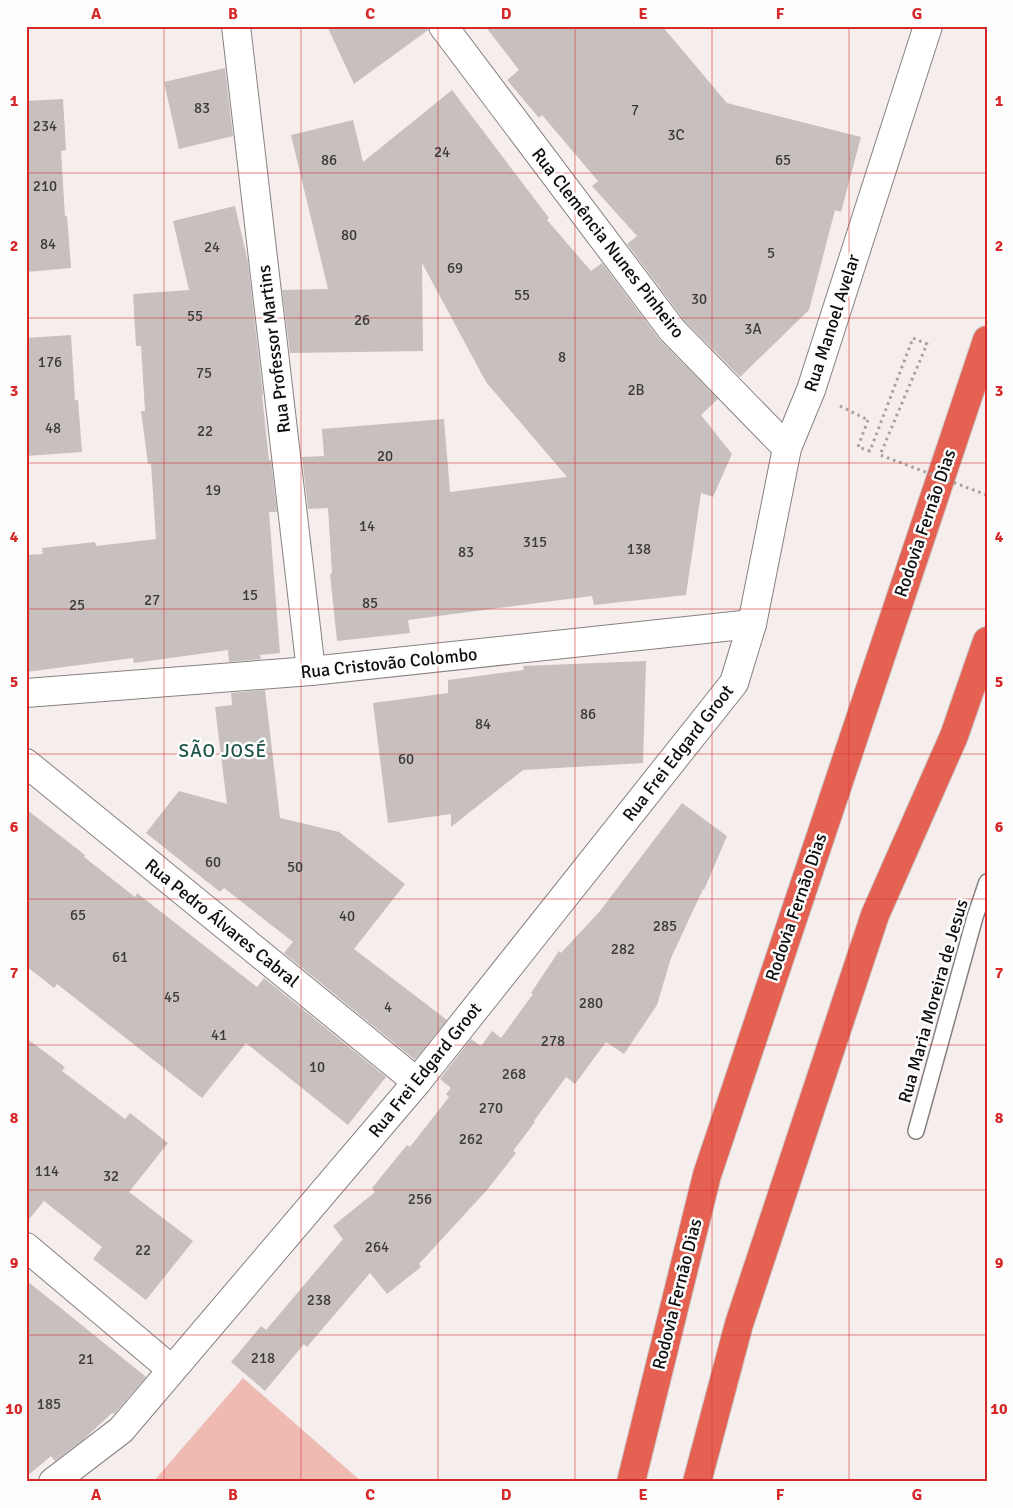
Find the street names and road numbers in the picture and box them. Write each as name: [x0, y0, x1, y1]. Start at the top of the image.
street label: Rua Clemência Nunes Pinheiro: [527, 144, 689, 342]
street label: Rua Manoel Avelar: [799, 251, 865, 394]
street label: Rua Professor Martins: [253, 264, 295, 434]
street label: Rodovia Fernão Dias: [889, 446, 961, 600]
street label: Rua Cristovão Colombo: [300, 643, 478, 683]
street label: Rua Frei Edgard Groot: [618, 680, 738, 826]
street label: Rodovia Fernão Dias: [760, 830, 832, 984]
street label: Rua Pedro Álvares Cabral: [141, 854, 303, 992]
street label: Rua Maria Moreira de Jesus: [893, 897, 973, 1105]
street label: Rua Frei Edgard Groot: [364, 998, 486, 1142]
street label: Rodovia Fernão Dias: [648, 1216, 706, 1372]

